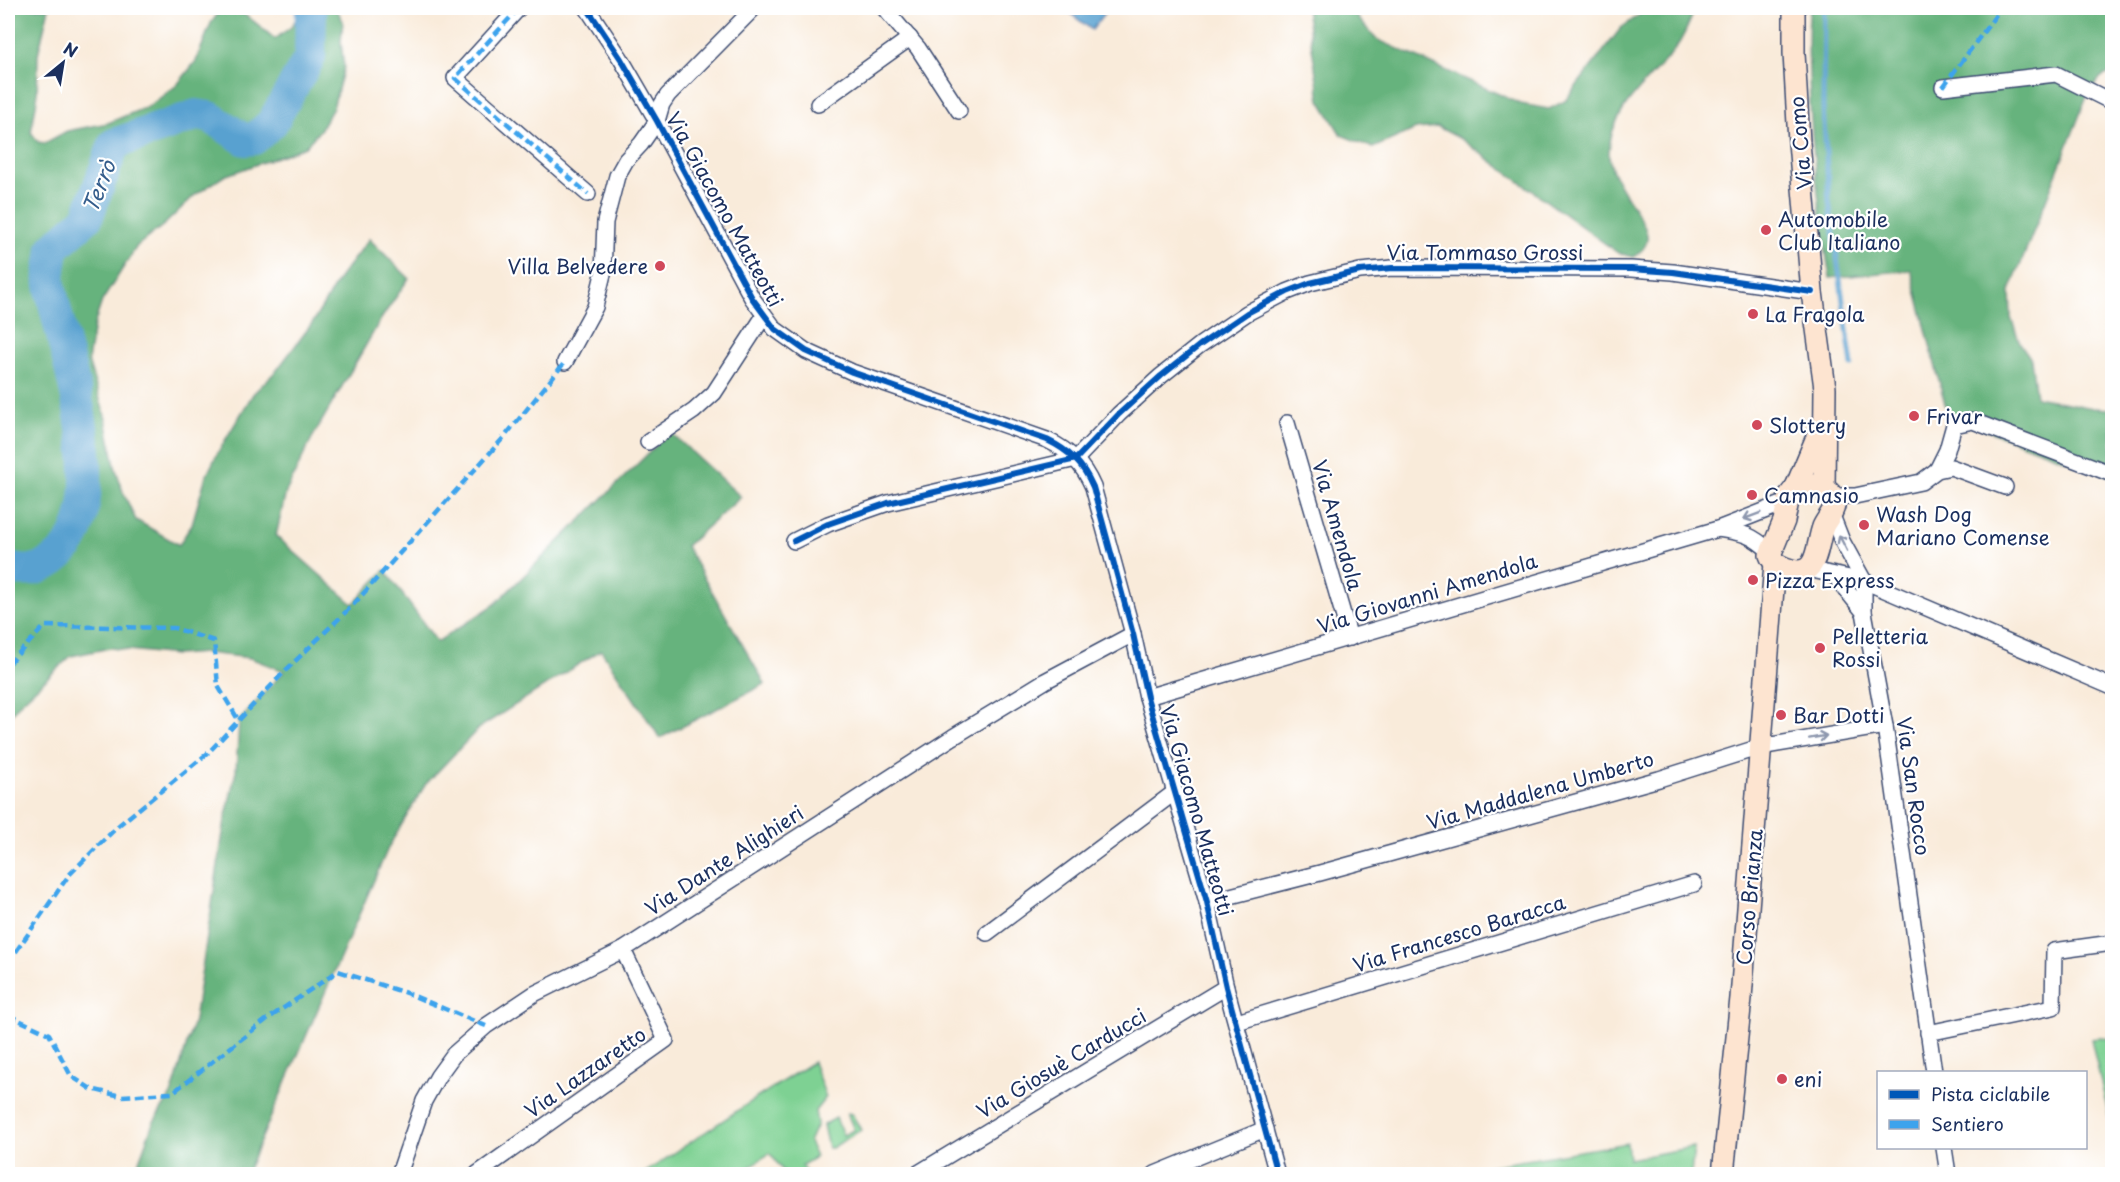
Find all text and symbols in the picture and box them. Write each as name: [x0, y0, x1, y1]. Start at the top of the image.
north arrow: [33, 33, 93, 93]
text: N: [60, 36, 82, 63]
street label: Via Como: [1781, 95, 1819, 191]
street label: Via Giacomo Matteotti: [659, 106, 791, 312]
water label: Terrò: [73, 154, 123, 217]
place label: Automobile Club Italiano: [1778, 204, 1900, 257]
marker: Automobile Club Italiano: [1759, 223, 1773, 237]
street label: Via Tommaso Grossi: [1387, 237, 1583, 267]
place label: Villa Belvedere: [508, 251, 648, 281]
marker: Villa Belvedere: [653, 259, 667, 273]
place label: La Fragola: [1765, 299, 1865, 329]
marker: La Fragola: [1746, 307, 1760, 321]
place label: Frivar: [1926, 401, 1983, 431]
marker: Frivar: [1907, 409, 1921, 423]
place label: Slottery: [1769, 410, 1846, 440]
marker: Slottery: [1750, 418, 1764, 432]
street label: Via Amendola: [1305, 456, 1371, 594]
place label: Camnasio: [1764, 480, 1859, 510]
marker: Camnasio: [1745, 488, 1759, 502]
place label: Wash Dog Mariano Comense: [1876, 499, 2050, 552]
one-way arrow: [1744, 511, 1762, 522]
marker: Wash Dog Mariano Comense: [1857, 518, 1871, 532]
one-way arrow: [1837, 534, 1849, 552]
street label: Via Giovanni Amendola: [1313, 545, 1541, 641]
place label: Pizza Express: [1765, 565, 1894, 595]
marker: Pizza Express: [1746, 573, 1760, 587]
place label: Pelletteria Rossi: [1832, 621, 1929, 674]
marker: Pelletteria Rossi: [1813, 641, 1827, 655]
place label: Bar Dotti: [1793, 700, 1885, 730]
street label: Via Giacomo Matteotti: [1152, 701, 1242, 919]
marker: Bar Dotti: [1774, 708, 1788, 722]
street label: Via San Rocco: [1889, 715, 1939, 857]
one-way arrow: [1808, 732, 1827, 743]
street label: Via Maddalena Umberto: [1423, 743, 1657, 837]
street label: Via Dante Alighieri: [639, 797, 809, 923]
street label: Corso Brianza: [1728, 827, 1770, 966]
street label: Via Francesco Baracca: [1349, 886, 1569, 980]
street label: Via Giosuè Carducci: [970, 1000, 1152, 1126]
street label: Via Lazzaretto: [518, 1019, 652, 1125]
place label: eni: [1794, 1064, 1822, 1094]
legend: [1877, 1071, 2087, 1149]
marker: eni: [1775, 1072, 1789, 1086]
text: Pista ciclabile: [1931, 1080, 2050, 1107]
text: Sentiero: [1931, 1110, 2004, 1137]

